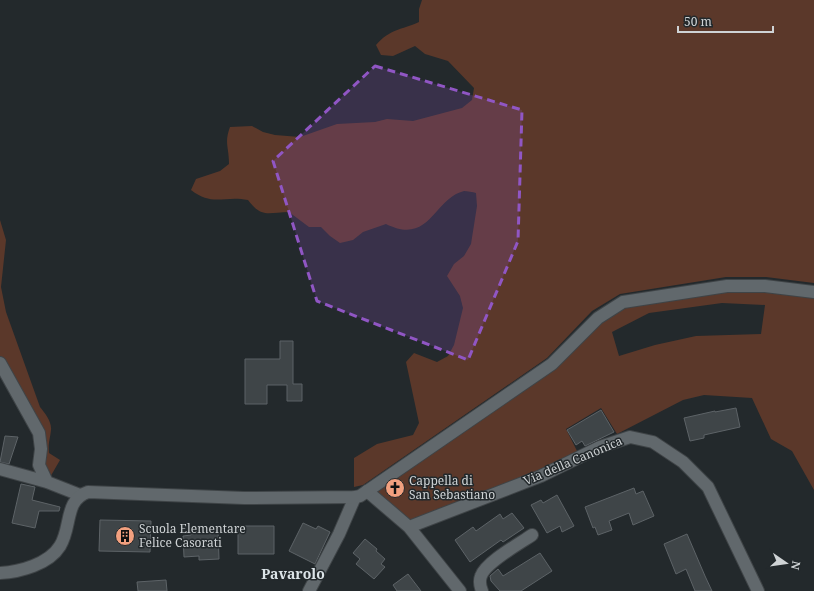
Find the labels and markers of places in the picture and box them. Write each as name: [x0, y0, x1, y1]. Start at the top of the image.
place label: Cappella di San Sebastiano: [409, 472, 495, 503]
church icon: Cappella di San Sebastiano: [384, 477, 406, 499]
place label: Scuola Elementare Felice Casorati: [139, 520, 246, 551]
building icon: Scuola Elementare Felice Casorati: [114, 525, 136, 547]

